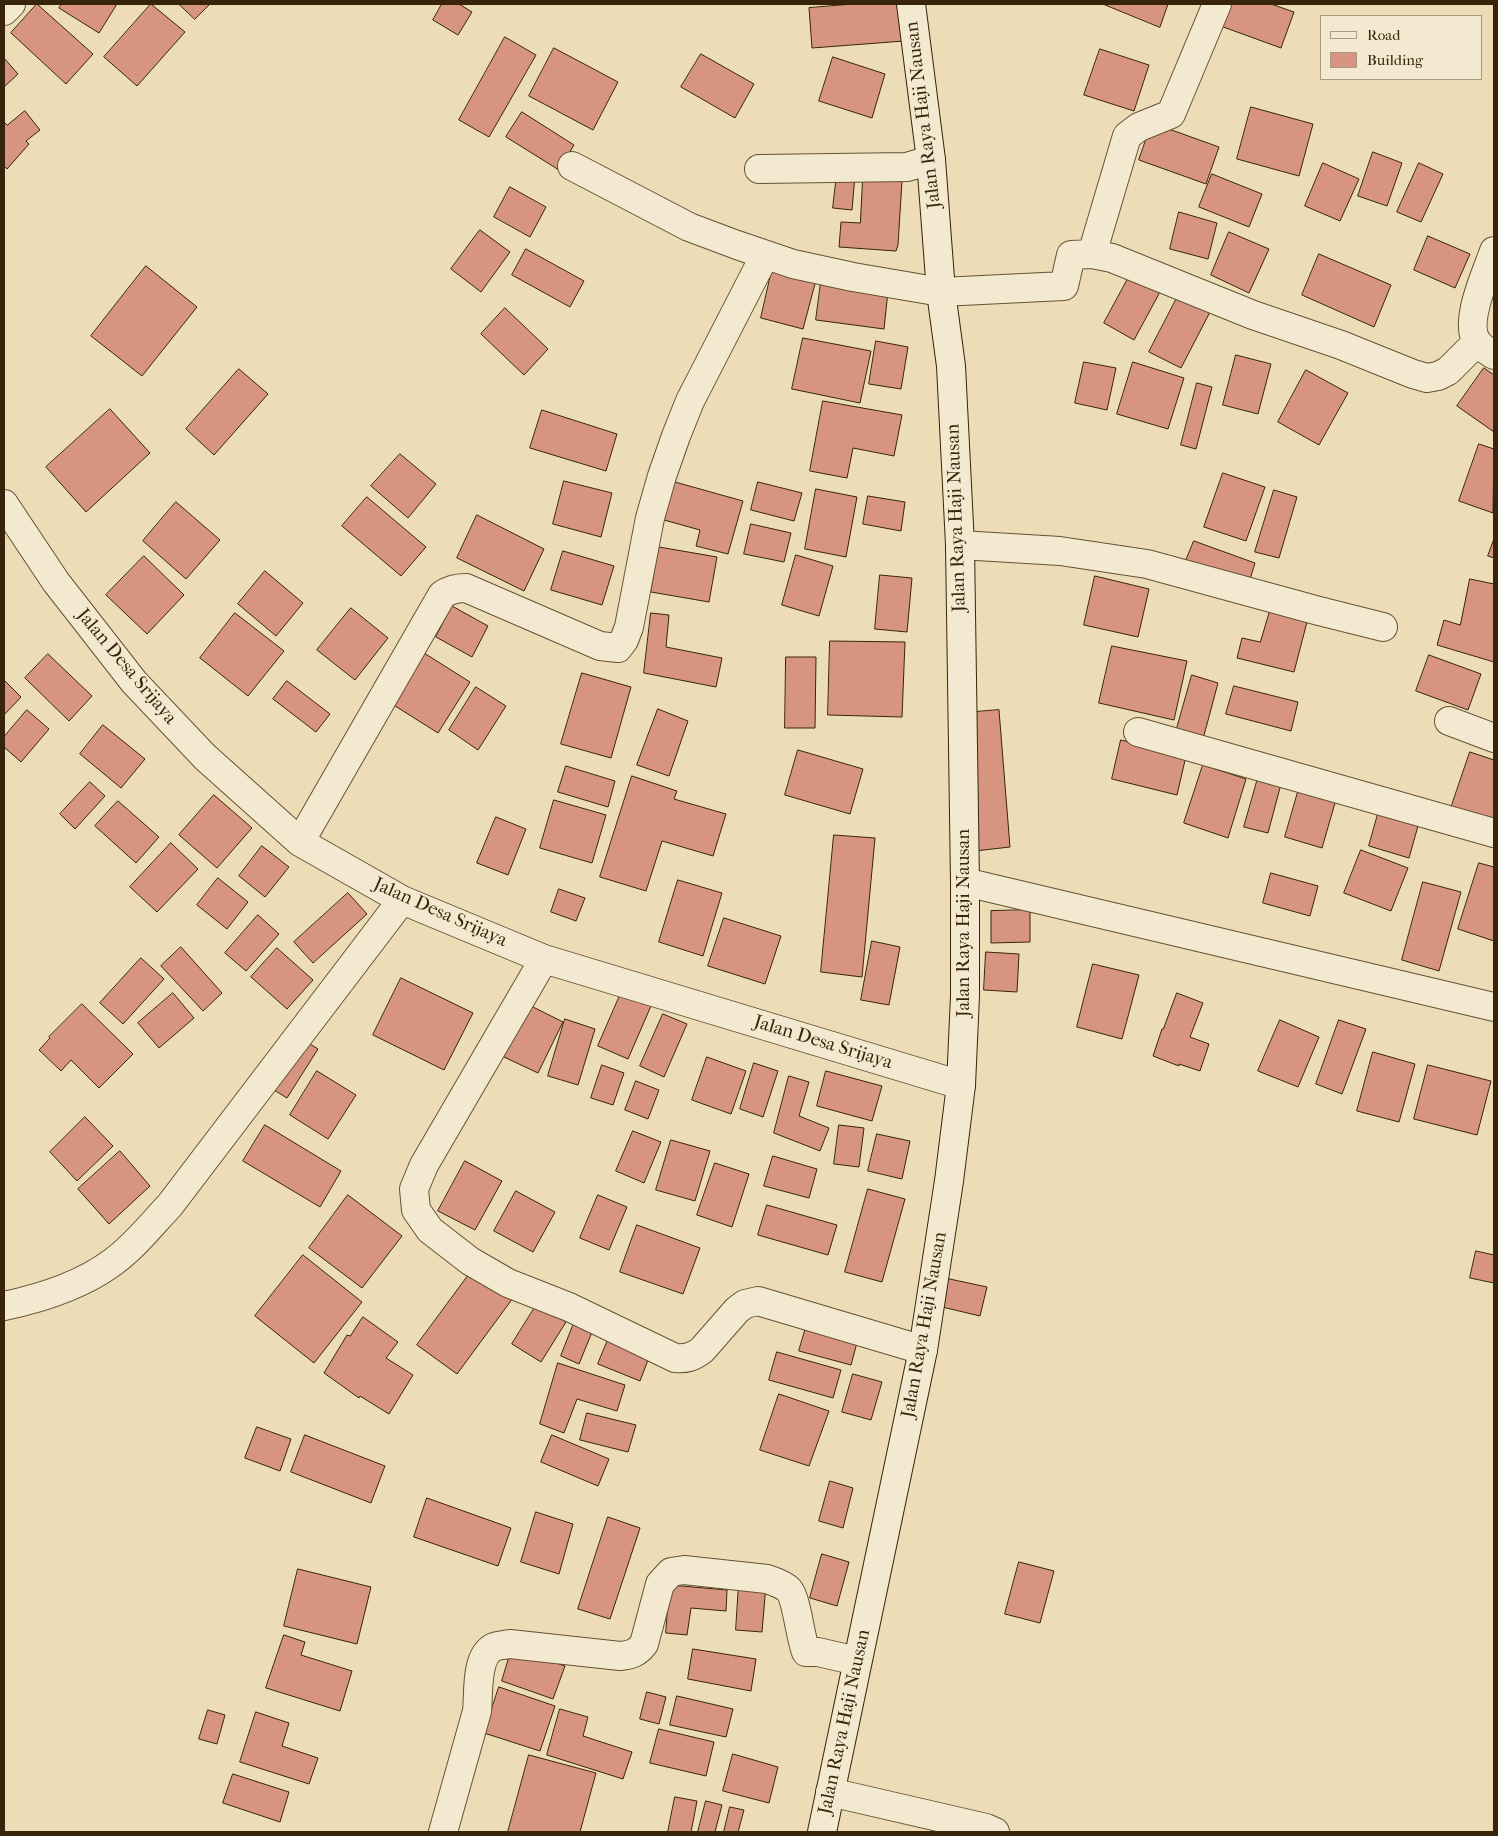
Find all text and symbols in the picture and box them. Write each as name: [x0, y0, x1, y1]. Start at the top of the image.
legend: [1320, 15, 1483, 80]
street label: Jalan Raya Haji Nausan: [901, 20, 947, 210]
text: Road: [1367, 26, 1400, 44]
text: Building: [1367, 51, 1423, 69]
street label: Jalan Raya Haji Nausan: [942, 423, 972, 613]
street label: Jalan Desa Srijaya: [71, 605, 181, 729]
street label: Jalan Raya Haji Nausan: [953, 829, 975, 1017]
street label: Jalan Desa Srijaya: [370, 873, 510, 953]
street label: Jalan Desa Srijaya: [751, 1011, 895, 1075]
street label: Jalan Raya Haji Nausan: [897, 1230, 953, 1420]
street label: Jalan Raya Haji Nausan: [814, 1627, 876, 1817]

